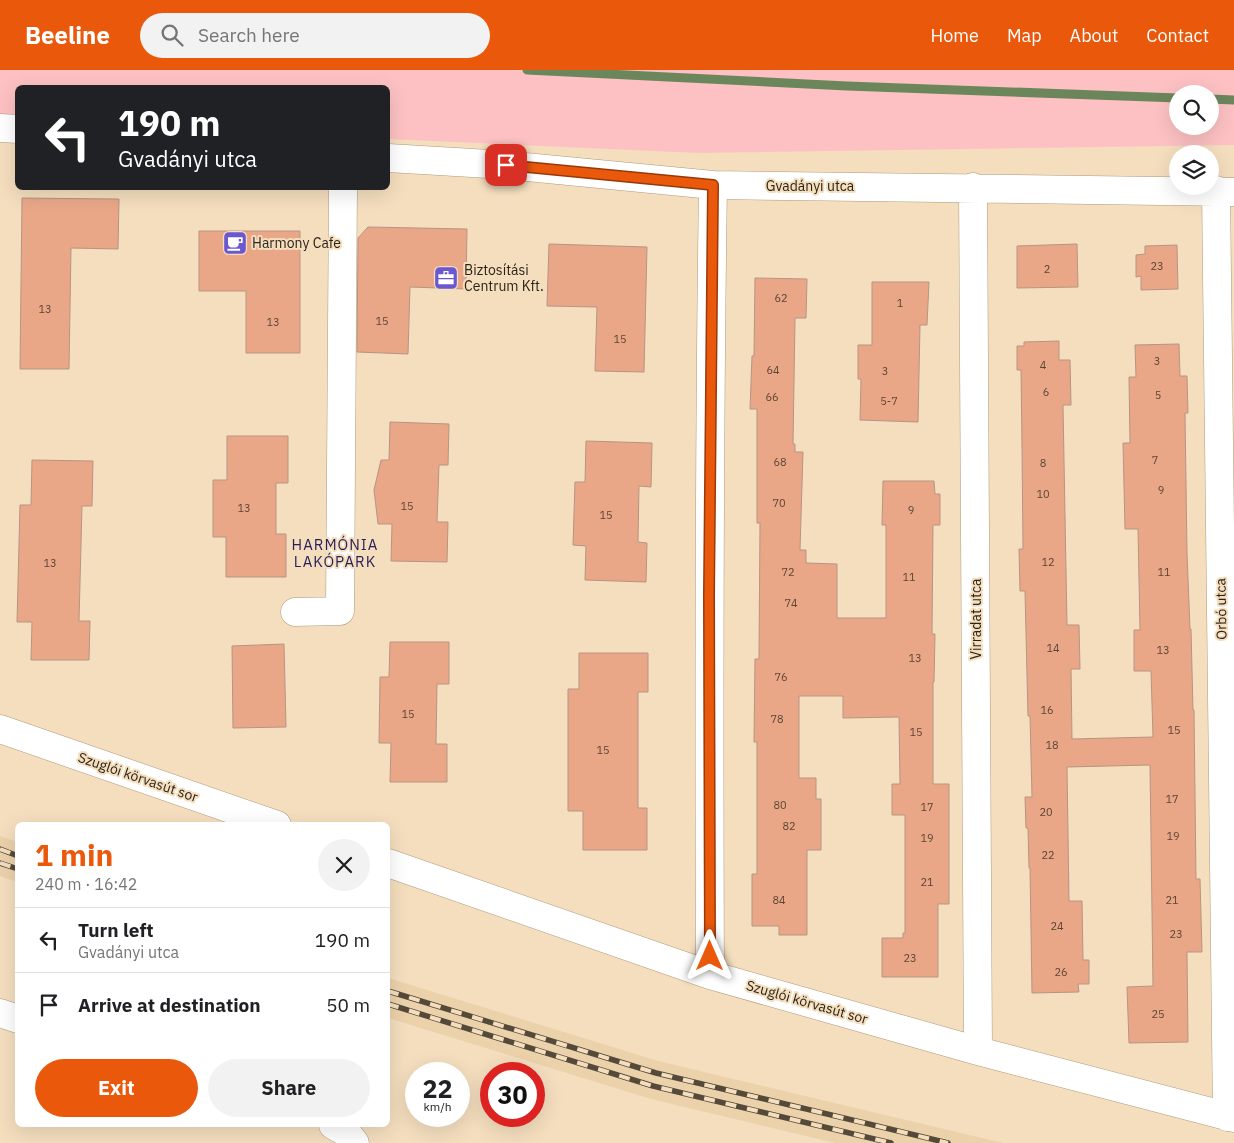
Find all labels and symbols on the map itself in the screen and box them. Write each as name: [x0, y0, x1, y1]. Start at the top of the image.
pin: [485, 144, 527, 186]
street label: Gvadányi utca: [766, 177, 855, 195]
cafe icon: Harmony Cafe: [222, 230, 248, 256]
place label: Harmony Cafe: [252, 234, 341, 252]
house number: 23: [1150, 259, 1164, 273]
place label: Biztosítási Centrum Kft.: [464, 261, 544, 295]
house number: 2: [1044, 262, 1050, 276]
office icon: Biztosítási Centrum Kft.: [433, 265, 459, 291]
house number: 62: [774, 291, 788, 305]
house number: 1: [897, 296, 904, 310]
house number: 13: [38, 302, 52, 316]
house number: 15: [375, 314, 389, 328]
house number: 13: [266, 315, 280, 329]
house number: 15: [613, 332, 627, 346]
house number: 3: [1154, 354, 1160, 368]
house number: 4: [1040, 358, 1047, 372]
house number: 64: [766, 363, 780, 377]
house number: 3: [882, 364, 888, 378]
house number: 6: [1043, 385, 1049, 399]
house number: 5: [1155, 388, 1161, 402]
house number: 66: [765, 390, 779, 404]
house number: 5-7: [880, 394, 898, 408]
house number: 7: [1152, 453, 1158, 467]
house number: 68: [773, 455, 787, 469]
house number: 8: [1040, 456, 1046, 470]
house number: 9: [1158, 483, 1164, 497]
house number: 10: [1036, 487, 1050, 501]
house number: 70: [772, 496, 786, 510]
house number: 15: [400, 499, 414, 513]
house number: 13: [237, 501, 251, 515]
house number: 9: [908, 503, 914, 517]
house number: 15: [599, 508, 613, 522]
district label: HARMÓNIA LAKÓPARK: [292, 535, 378, 571]
house number: 12: [1041, 555, 1055, 569]
house number: 13: [43, 556, 57, 570]
house number: 72: [781, 565, 795, 579]
house number: 11: [1157, 565, 1171, 579]
house number: 11: [902, 570, 916, 584]
street label: Virradat utca: [967, 578, 985, 659]
street label: Orbó utca: [1211, 578, 1231, 640]
house number: 74: [784, 596, 798, 610]
house number: 14: [1046, 641, 1060, 655]
house number: 13: [1156, 643, 1170, 657]
house number: 13: [908, 651, 922, 665]
house number: 76: [774, 670, 788, 684]
house number: 16: [1040, 703, 1054, 717]
house number: 15: [401, 707, 415, 721]
house number: 78: [770, 712, 784, 726]
house number: 15: [1167, 723, 1181, 737]
house number: 15: [909, 725, 923, 739]
house number: 18: [1045, 738, 1059, 752]
house number: 15: [596, 743, 610, 757]
street label: Szuglói körvasút sor: [76, 748, 200, 806]
house number: 17: [1165, 792, 1179, 806]
house number: 80: [773, 798, 787, 812]
house number: 17: [920, 800, 934, 814]
house number: 20: [1039, 805, 1053, 819]
house number: 82: [782, 819, 796, 833]
house number: 19: [1166, 829, 1180, 843]
house number: 19: [920, 831, 934, 845]
house number: 22: [1041, 848, 1055, 862]
house number: 21: [920, 875, 934, 889]
house number: 84: [772, 893, 786, 907]
house number: 21: [1165, 893, 1179, 907]
house number: 24: [1050, 919, 1064, 933]
house number: 23: [1169, 927, 1183, 941]
position arrow: [683, 929, 735, 981]
house number: 23: [903, 951, 917, 965]
house number: 26: [1054, 965, 1068, 979]
street label: Szuglói körvasút sor: [744, 976, 870, 1028]
house number: 25: [1151, 1007, 1165, 1021]
speed limit sign: 30: [480, 1062, 545, 1127]

